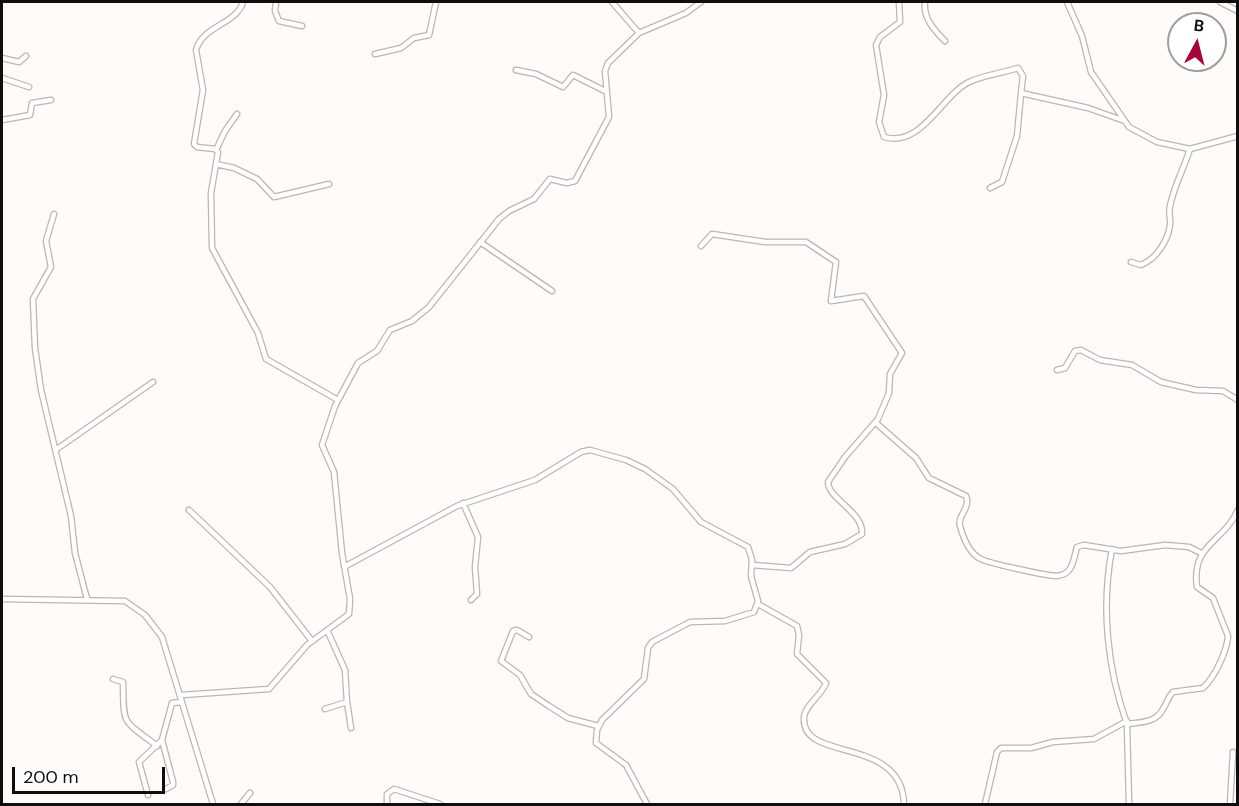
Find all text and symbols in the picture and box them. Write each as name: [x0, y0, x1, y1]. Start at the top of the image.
north arrow: [1167, 12, 1227, 72]
text: B: [1193, 15, 1205, 37]
scale bar: [15, 755, 168, 793]
text: 200 m: [23, 765, 79, 789]

